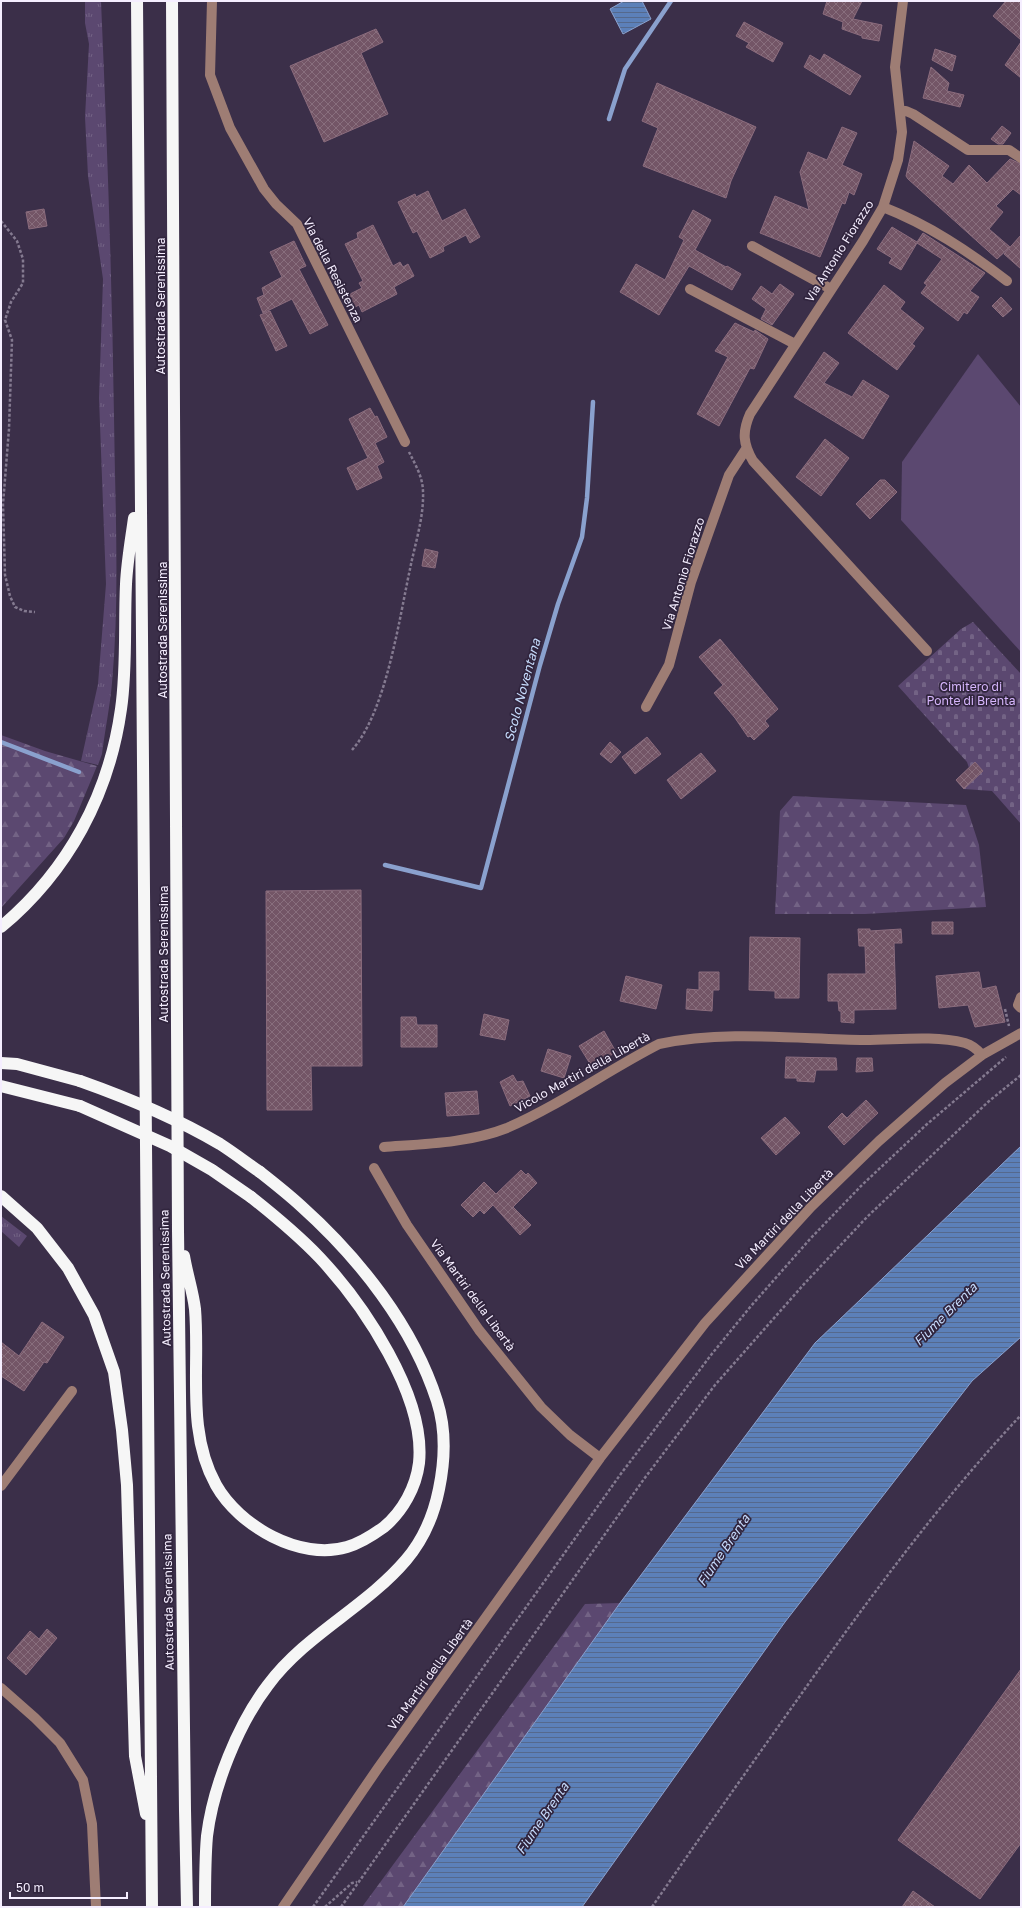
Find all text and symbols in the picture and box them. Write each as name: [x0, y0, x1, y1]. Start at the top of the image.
street label: Via Antonio Fiorazzo: [801, 197, 877, 305]
street label: Via della Resistenza: [300, 215, 366, 325]
street label: Autostrada Serenissima: [153, 238, 168, 374]
street label: Via Antonio Fiorazzo: [659, 516, 707, 632]
street label: Autostrada Serenissima: [155, 562, 170, 698]
water label: Scolo Noventana: [501, 636, 544, 743]
park label: Cimitero di Ponte di Brenta: [927, 679, 1015, 708]
street label: Autostrada Serenissima: [156, 886, 171, 1022]
street label: Vicolo Martiri della Libertà: [512, 1028, 652, 1116]
street label: Via Martiri della Libertà: [732, 1165, 836, 1273]
street label: Autostrada Serenissima: [156, 1209, 174, 1347]
street label: Via Martiri della Libertà: [427, 1236, 519, 1354]
water label: Fiume Brenta: [910, 1279, 980, 1349]
water label: Fiume Brenta: [693, 1511, 753, 1589]
street label: Autostrada Serenissima: [159, 1533, 177, 1671]
street label: Via Martiri della Libertà: [384, 1615, 476, 1733]
water label: Fiume Brenta: [512, 1779, 572, 1857]
scale bar: [10, 1874, 127, 1900]
text: 50 m: [16, 1880, 44, 1895]

